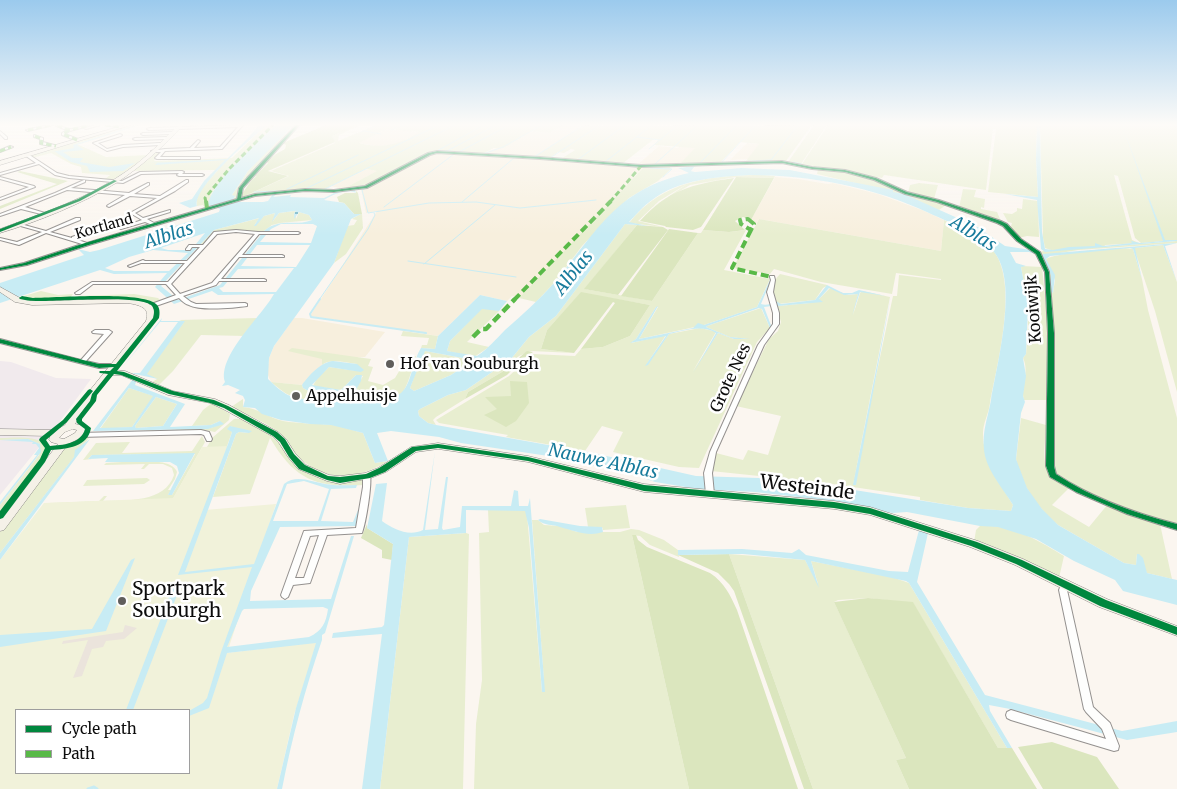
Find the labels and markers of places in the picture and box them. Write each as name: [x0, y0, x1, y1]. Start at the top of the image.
place label: Hof van Souburgh: [400, 354, 539, 374]
marker: Hof van Souburgh: [384, 358, 396, 370]
place label: Appelhuisje: [306, 386, 397, 406]
marker: Appelhuisje: [290, 390, 302, 402]
place label: Sportpark Souburgh: [132, 579, 225, 623]
marker: Sportpark Souburgh: [116, 595, 128, 607]

